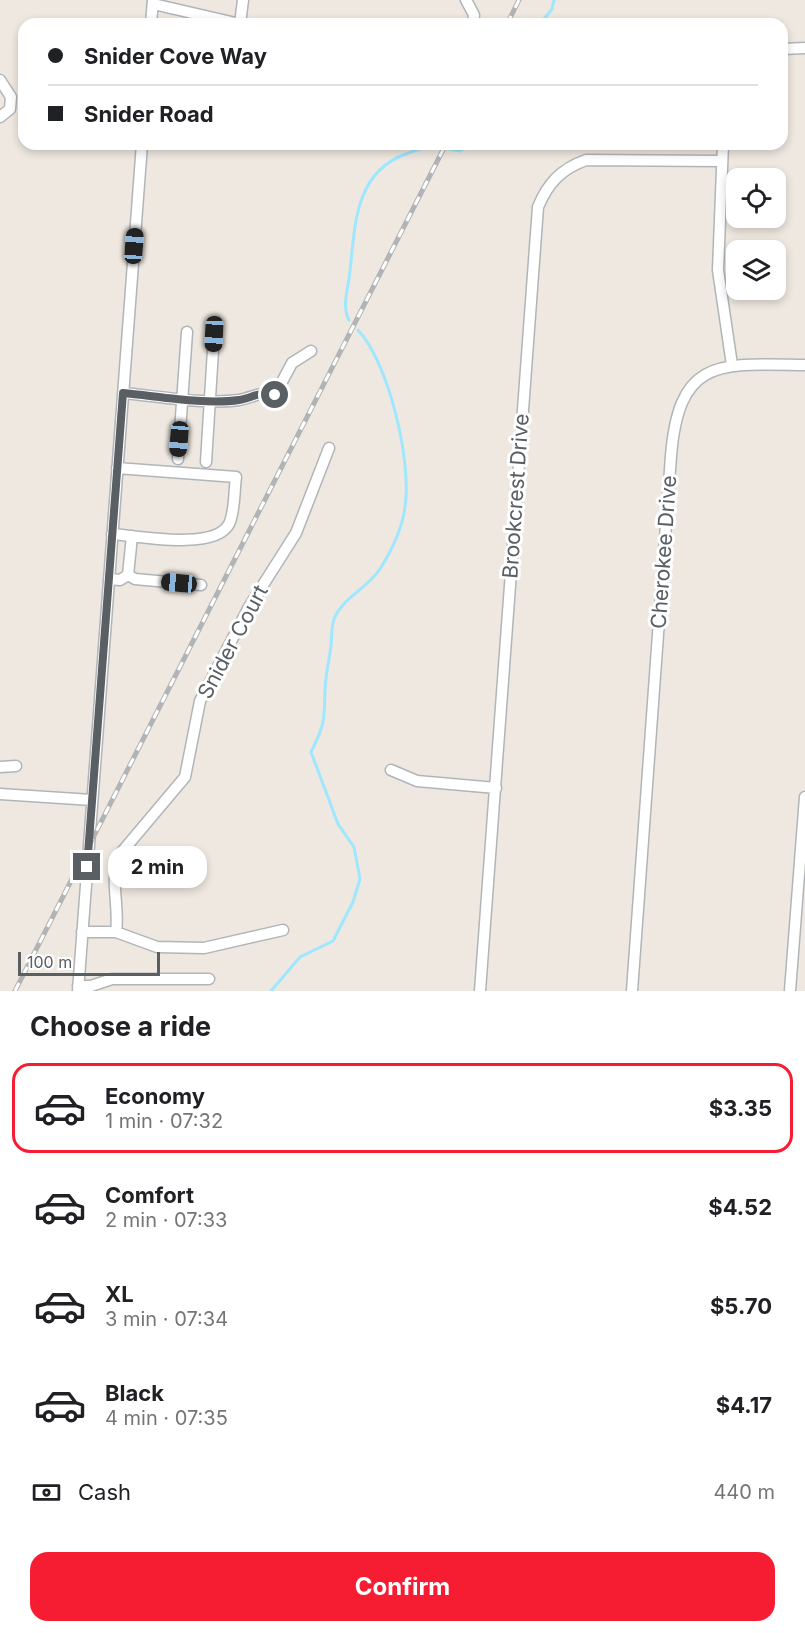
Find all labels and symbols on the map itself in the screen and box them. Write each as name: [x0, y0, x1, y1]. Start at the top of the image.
car: [124, 227, 144, 265]
car: [204, 316, 224, 352]
route start: [261, 381, 288, 408]
street label: Brookcrest Drive: [497, 413, 534, 579]
car: [168, 420, 190, 458]
street label: Cherokee Drive: [646, 474, 681, 630]
car: [160, 572, 198, 594]
street label: Snider Court: [192, 580, 273, 703]
callout: 2 min: [108, 846, 207, 888]
route end: [73, 853, 100, 880]
scale bar: [18, 949, 160, 977]

